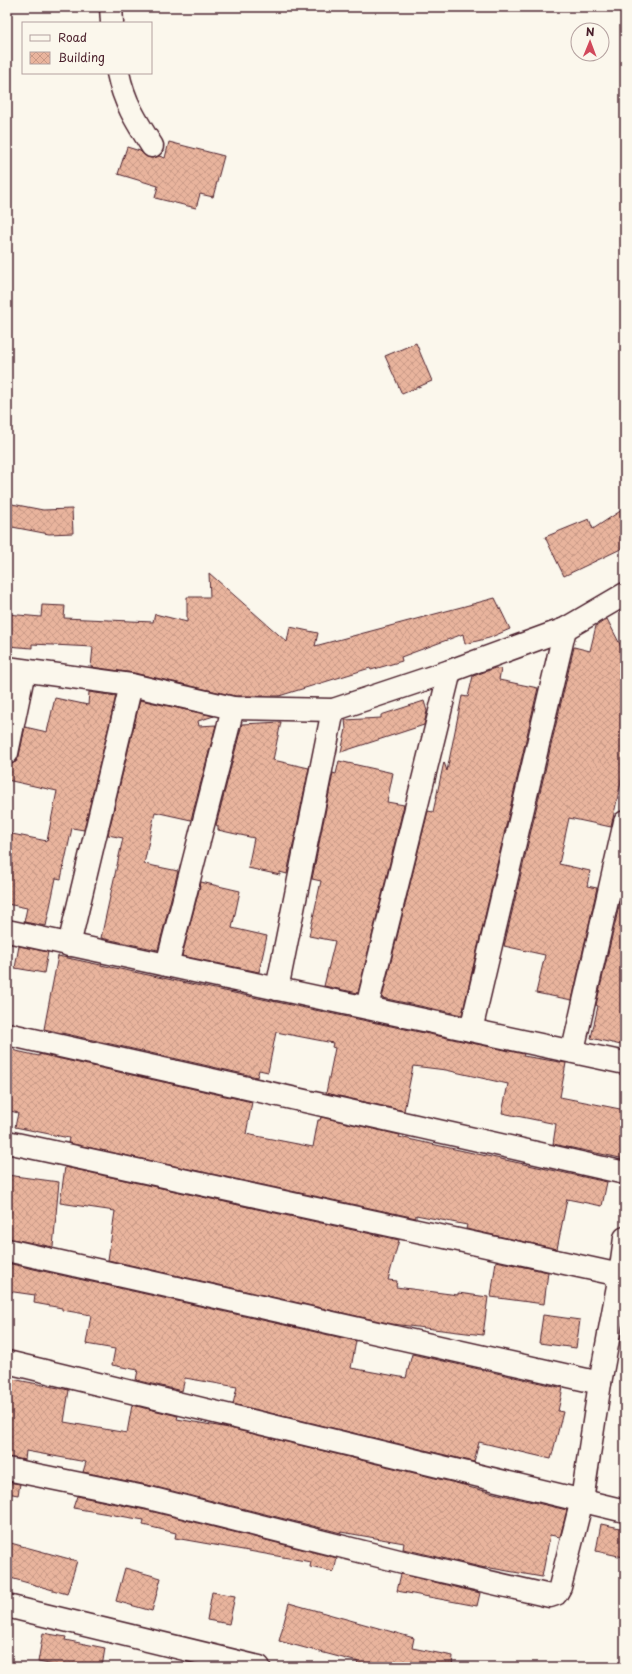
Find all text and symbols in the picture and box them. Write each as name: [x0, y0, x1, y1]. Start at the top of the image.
legend: [22, 22, 152, 74]
north arrow: [570, 22, 610, 62]
text: N: [586, 23, 595, 40]
text: Road: [58, 28, 87, 46]
text: Building: [58, 48, 105, 66]

